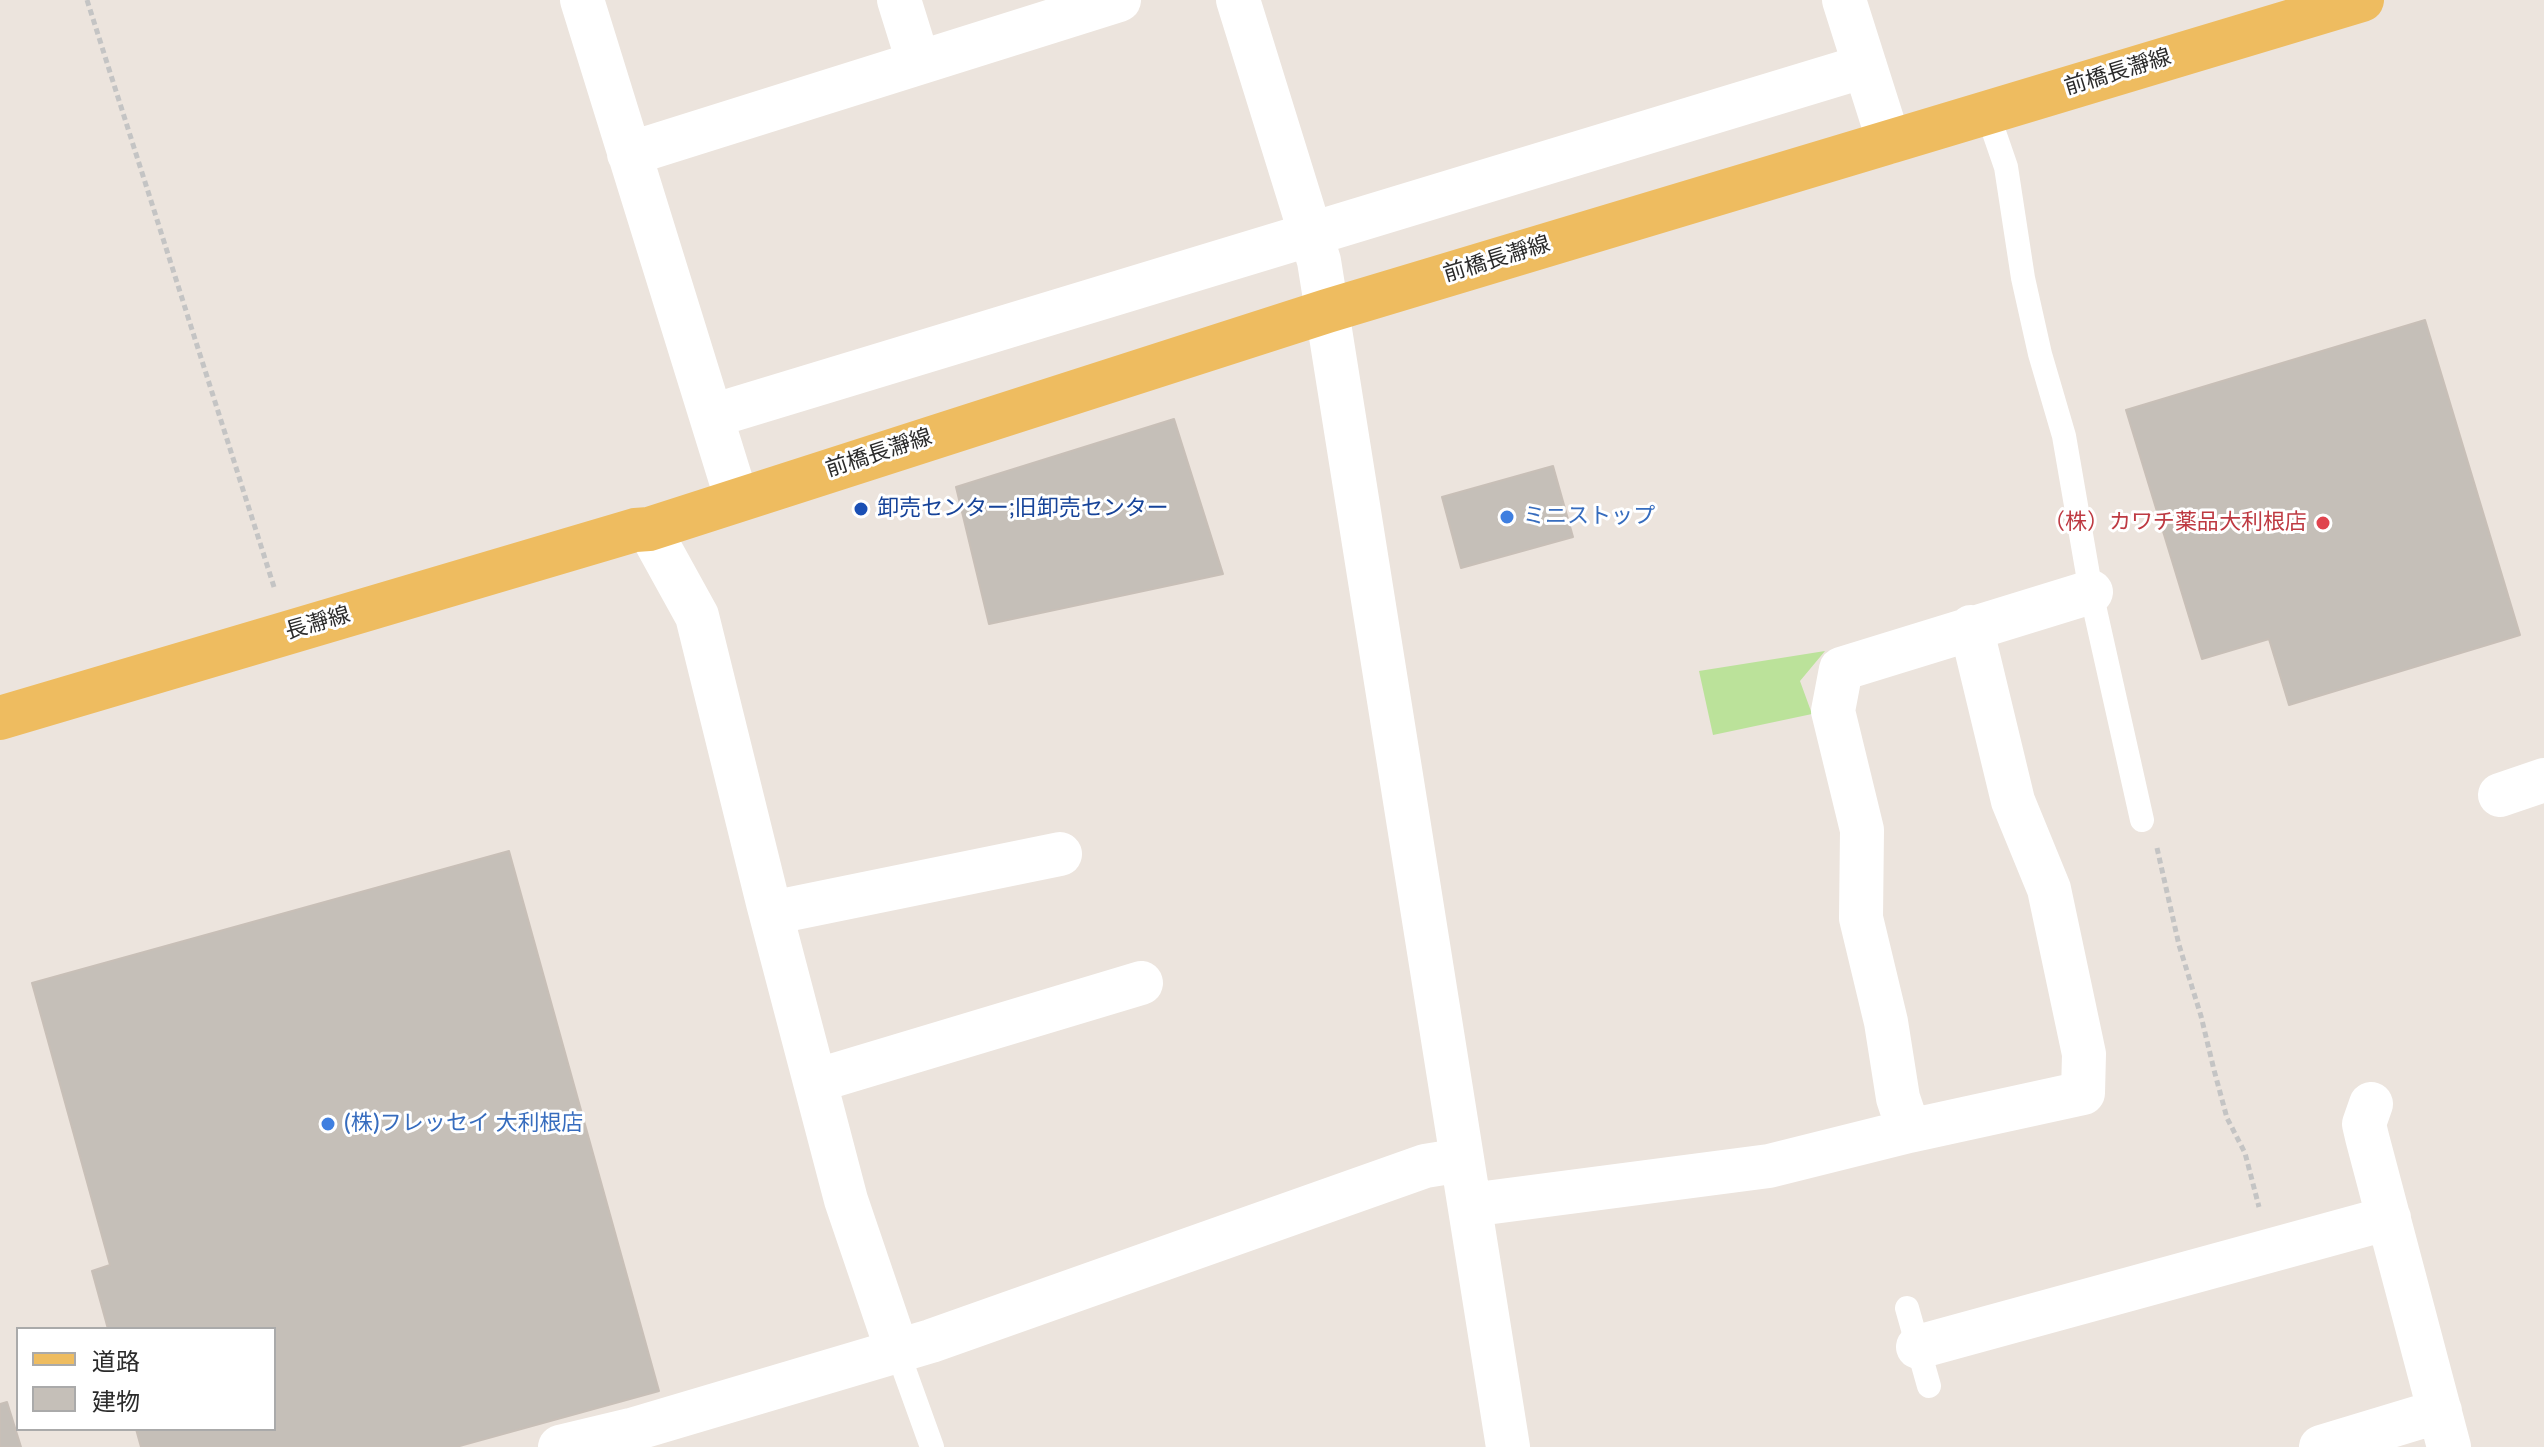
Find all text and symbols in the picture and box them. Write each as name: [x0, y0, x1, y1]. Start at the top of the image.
street label: 前橋長瀞線: [2062, 44, 2174, 102]
street label: 前橋長瀞線: [1441, 231, 1553, 289]
street label: 前橋長瀞線: [823, 424, 935, 484]
place label: 卸売センター;旧卸売センター: [877, 496, 1169, 522]
marker: 卸売センター;旧卸売センター: [852, 500, 870, 518]
place label: ミニストップ: [1523, 504, 1655, 530]
marker: ミニストップ: [1498, 508, 1516, 526]
place label: （株）カワチ薬品大利根店: [2043, 510, 2307, 536]
marker: （株）カワチ薬品大利根店: [2314, 514, 2332, 532]
street label: 長瀞線: [283, 602, 353, 646]
place label: (株)フレッセイ 大利根店: [344, 1111, 583, 1137]
marker: (株)フレッセイ 大利根店: [319, 1115, 337, 1133]
legend: [16, 1327, 276, 1431]
text: 道路: [92, 1348, 140, 1377]
text: 建物: [92, 1388, 140, 1417]

